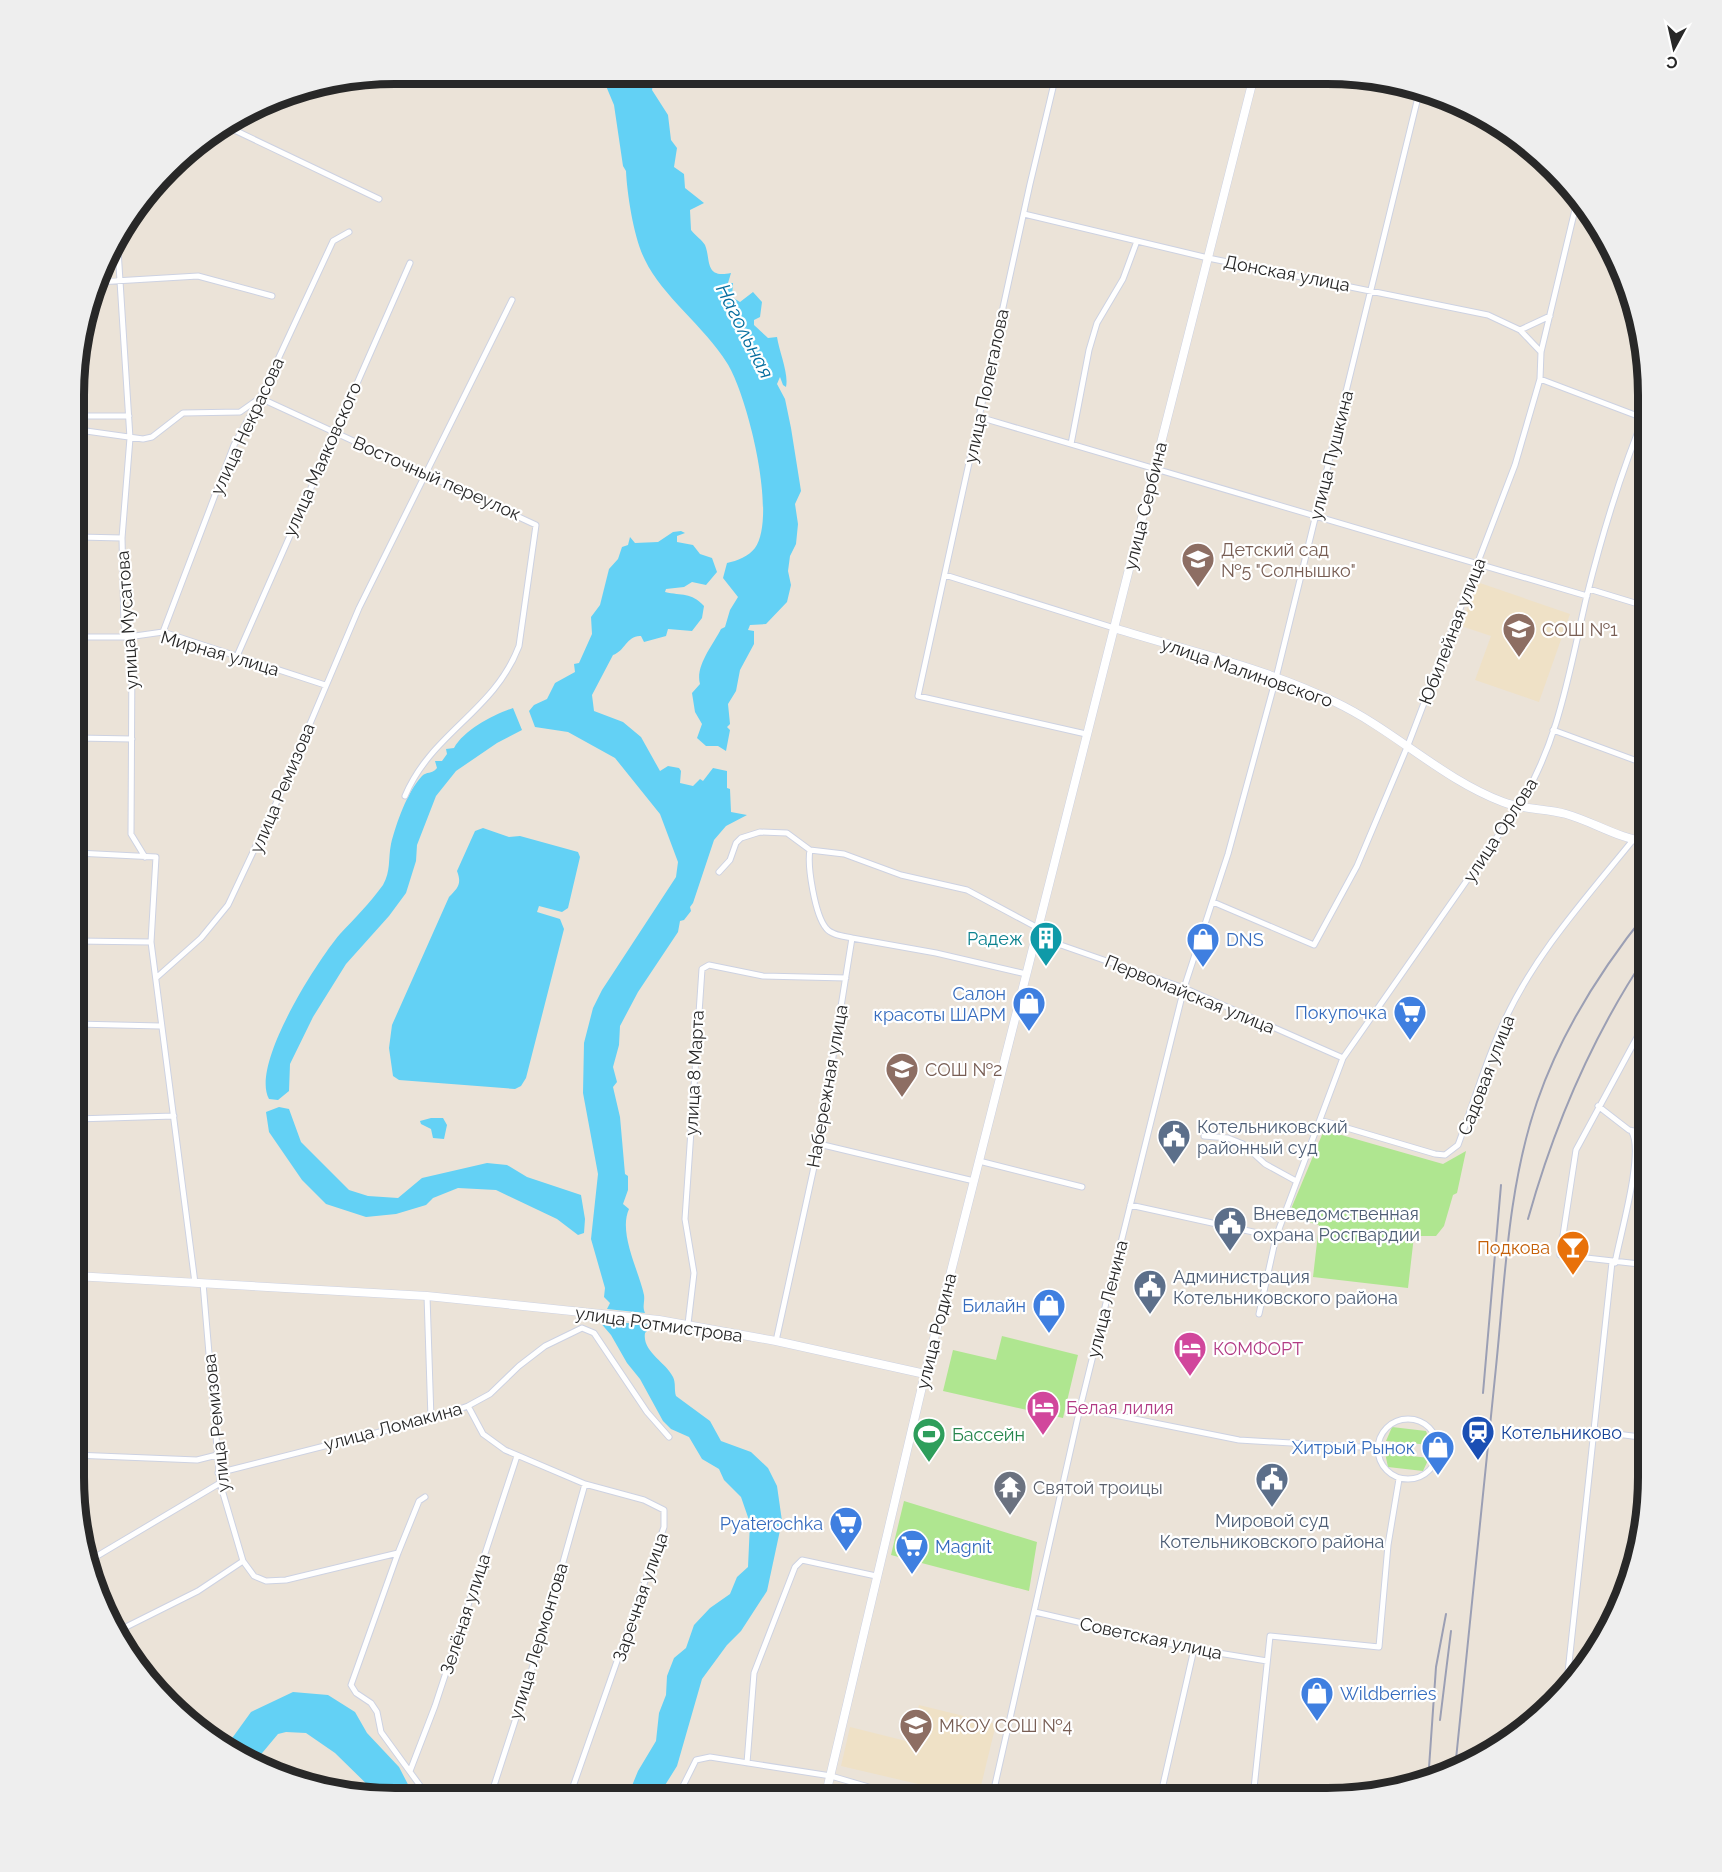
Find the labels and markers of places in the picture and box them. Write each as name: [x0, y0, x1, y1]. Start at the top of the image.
place label: Детский сад №5 "Солнышко": [1221, 539, 1356, 581]
school or university icon: Детский сад №5 "Солнышко": [1180, 541, 1216, 588]
school or university icon: СОШ №1: [1501, 611, 1537, 658]
place label: СОШ №1: [1542, 619, 1618, 640]
building icon: Радеж: [1028, 920, 1064, 967]
shop icon: DNS: [1185, 921, 1221, 968]
place label: Радеж: [967, 928, 1023, 949]
place label: DNS: [1226, 929, 1264, 950]
place label: Салон красоты ШАРМ: [874, 983, 1006, 1025]
shop icon: Салон красоты ШАРМ: [1011, 985, 1047, 1032]
supermarket icon: Покупочка: [1392, 994, 1428, 1041]
place label: Покупочка: [1295, 1002, 1387, 1023]
school or university icon: СОШ №2: [884, 1051, 920, 1098]
place label: СОШ №2: [925, 1059, 1002, 1080]
place label: Котельниковский районный суд: [1197, 1116, 1348, 1158]
public building icon: Котельниковский районный суд: [1156, 1118, 1192, 1165]
place label: Вневедомственная охрана Росгвардии: [1253, 1203, 1420, 1245]
public building icon: Вневедомственная охрана Росгвардии: [1212, 1205, 1248, 1252]
bar icon: Подкова: [1555, 1229, 1591, 1276]
place label: Подкова: [1477, 1237, 1550, 1258]
place label: Администрация Котельниковского района: [1173, 1266, 1398, 1308]
public building icon: Администрация Котельниковского района: [1132, 1268, 1168, 1315]
shop icon: Билайн: [1031, 1287, 1067, 1334]
place label: Билайн: [962, 1295, 1026, 1316]
hotel icon: КОМФОРТ: [1172, 1330, 1208, 1377]
place label: КОМФОРТ: [1213, 1338, 1303, 1359]
hotel icon: Белая лилия: [1025, 1389, 1061, 1436]
place label: Белая лилия: [1066, 1397, 1173, 1418]
station icon: Котельниково: [1460, 1414, 1496, 1461]
sports icon: Бассейн: [911, 1416, 947, 1463]
place label: Котельниково: [1501, 1422, 1622, 1443]
place label: Бассейн: [952, 1424, 1025, 1445]
shop icon: Хитрый Рынок: [1420, 1429, 1456, 1476]
place label: Хитрый Рынок: [1292, 1437, 1415, 1458]
public building icon: Мировой суд Котельниковского района: [1254, 1461, 1290, 1508]
temple icon: Святой троицы: [992, 1469, 1028, 1516]
place label: Святой троицы: [1033, 1477, 1163, 1498]
supermarket icon: Pyaterochka: [828, 1505, 864, 1552]
place label: Мировой суд Котельниковского района: [1160, 1510, 1384, 1552]
place label: Pyaterochka: [720, 1513, 823, 1534]
supermarket icon: Magnit: [894, 1528, 930, 1575]
place label: Magnit: [935, 1536, 992, 1557]
shop icon: Wildberries: [1299, 1675, 1335, 1722]
place label: Wildberries: [1340, 1683, 1437, 1704]
school or university icon: МКОУ СОШ №4: [898, 1707, 934, 1754]
place label: МКОУ СОШ №4: [939, 1715, 1073, 1736]

